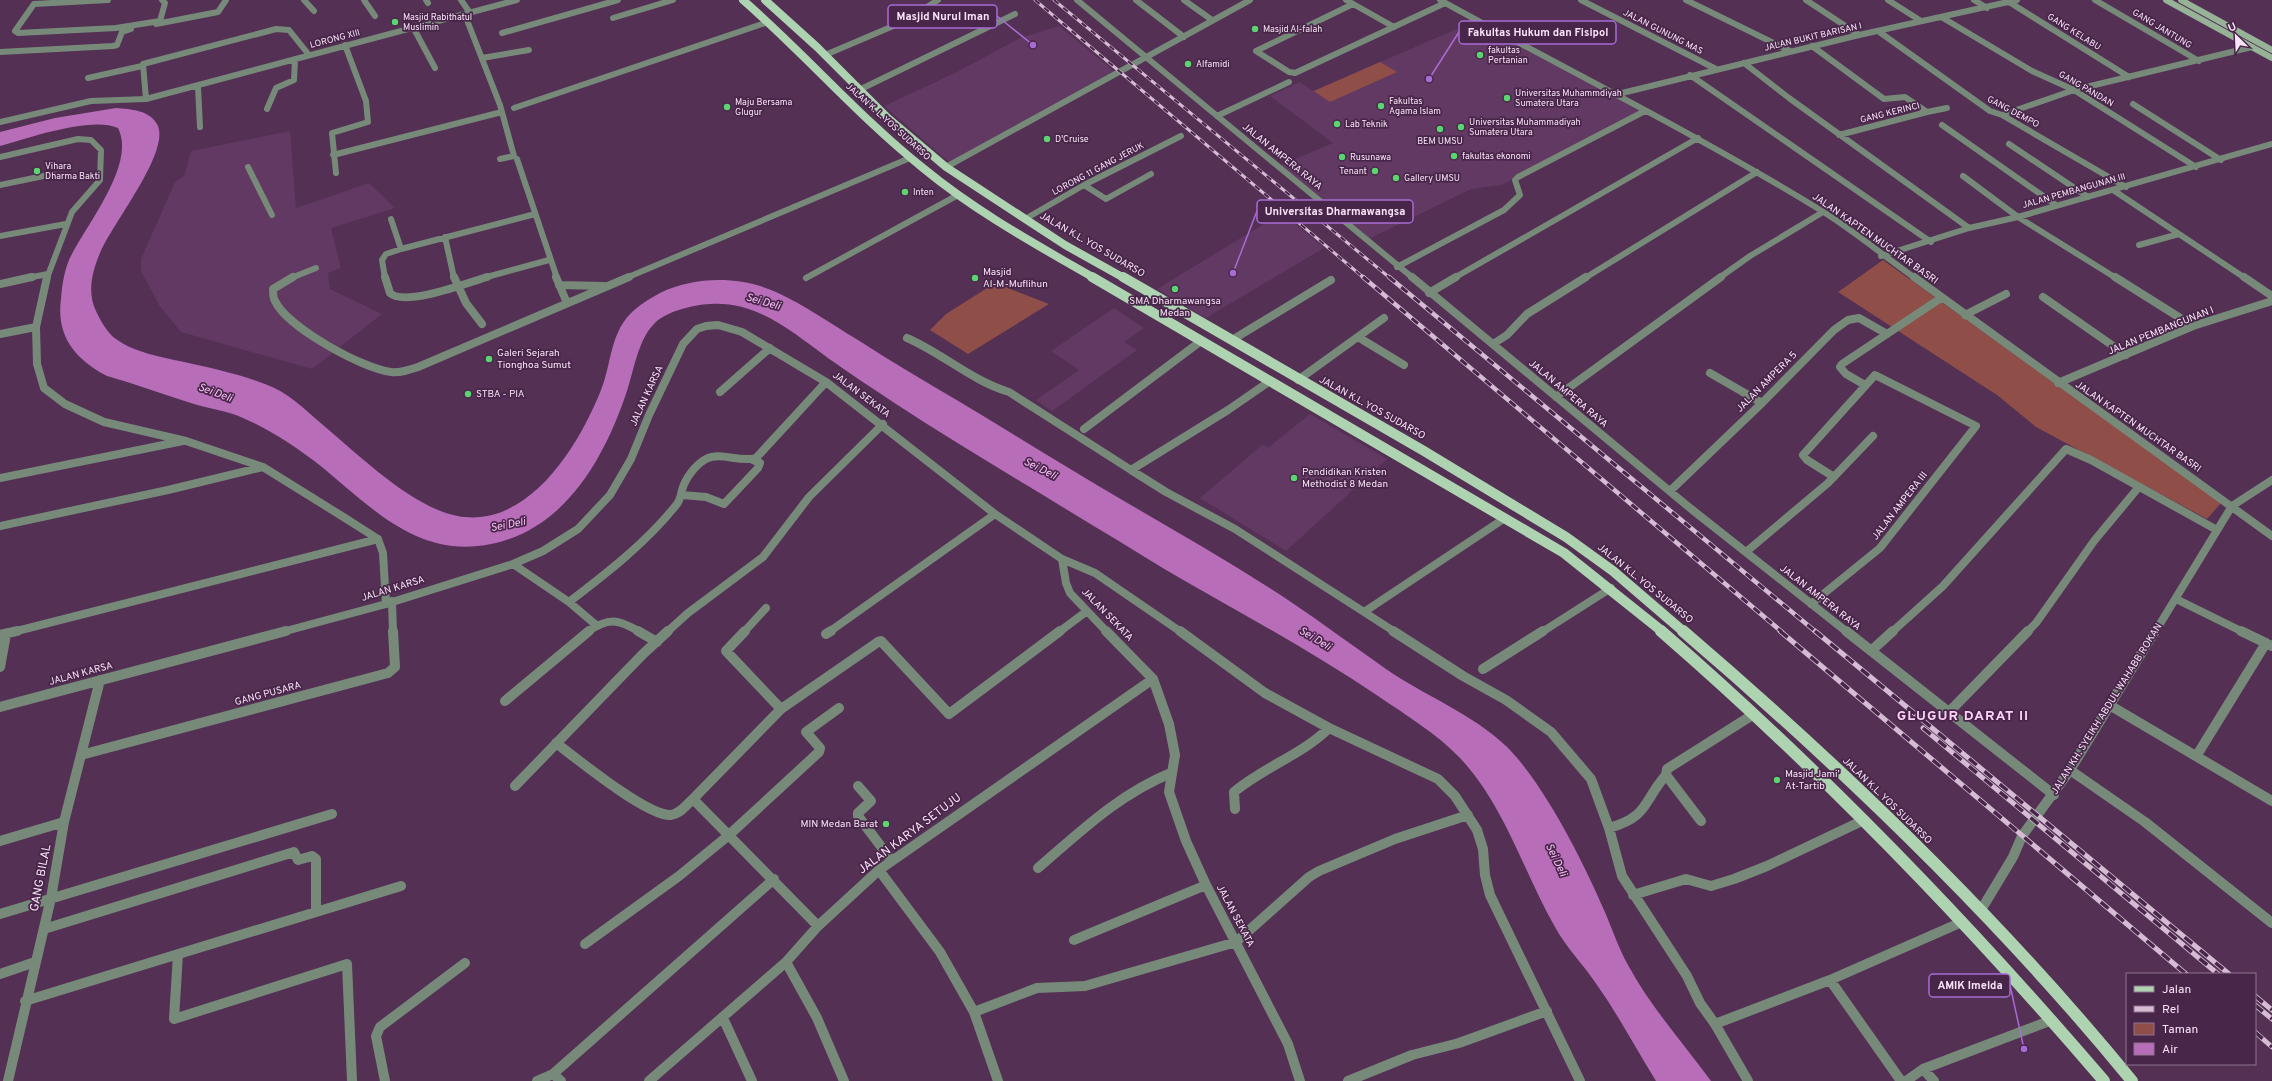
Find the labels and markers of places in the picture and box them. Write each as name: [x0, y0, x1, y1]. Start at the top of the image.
callout: Masjid Nurul Iman: [888, 5, 997, 28]
place label: Masjid Rabithatul Muslimin: [403, 12, 472, 33]
marker: Masjid Rabithatul Muslimin: [390, 17, 400, 27]
callout: Fakultas Hukum dan Fisipol: [1459, 21, 1616, 44]
marker: Masjid Al-falah: [1250, 24, 1260, 34]
place label: Masjid Al-falah: [1263, 24, 1322, 35]
place label: fakultas Pertanian: [1488, 45, 1528, 66]
marker: fakultas Pertanian: [1475, 50, 1485, 60]
marker: Alfamidi: [1183, 59, 1193, 69]
place label: Alfamidi: [1196, 59, 1230, 70]
place label: Universitas Muhammdiyah Sumatera Utara: [1515, 88, 1622, 109]
marker: Universitas Muhammdiyah Sumatera Utara: [1502, 93, 1512, 103]
place label: Fakultas Agama Islam: [1389, 96, 1441, 117]
place label: Maju Bersama Glugur: [735, 97, 792, 118]
marker: Fakultas Agama Islam: [1376, 101, 1386, 111]
marker: Maju Bersama Glugur: [722, 102, 732, 112]
place label: Universitas Muhammadiyah Sumatera Utara: [1469, 117, 1581, 138]
marker: Lab Teknik: [1332, 119, 1342, 129]
place label: Lab Teknik: [1345, 119, 1388, 130]
marker: Universitas Muhammadiyah Sumatera Utara: [1456, 122, 1466, 132]
marker: BEM UMSU: [1435, 124, 1445, 134]
marker: D'Cruise: [1042, 134, 1052, 144]
place label: D'Cruise: [1055, 134, 1089, 145]
place label: BEM UMSU: [1417, 136, 1463, 147]
marker: fakultas ekonomi: [1449, 151, 1459, 161]
place label: fakultas ekonomi: [1462, 151, 1531, 162]
marker: Rusunawa: [1337, 152, 1347, 162]
place label: Rusunawa: [1350, 152, 1391, 163]
place label: Vihara Dharma Bakti: [45, 161, 100, 182]
marker: Vihara Dharma Bakti: [32, 166, 42, 176]
place label: Tenant: [1339, 166, 1367, 177]
marker: Tenant: [1370, 166, 1380, 176]
marker: Gallery UMSU: [1391, 173, 1401, 183]
place label: Gallery UMSU: [1404, 173, 1460, 184]
marker: Inten: [900, 187, 910, 197]
place label: Inten: [913, 187, 934, 198]
callout: Universitas Dharmawangsa: [1257, 200, 1413, 223]
place label: Masjid Al-M-Muflihun: [983, 266, 1048, 291]
marker: Masjid Al-M-Muflihun: [970, 273, 980, 283]
marker: SMA Dharmawangsa Medan: [1170, 284, 1180, 294]
place label: SMA Dharmawangsa Medan: [1129, 295, 1221, 320]
place label: Galeri Sejarah Tionghoa Sumut: [497, 347, 571, 372]
marker: Galeri Sejarah Tionghoa Sumut: [484, 354, 494, 364]
place label: STBA - PIA: [476, 388, 525, 401]
marker: STBA - PIA: [463, 389, 473, 399]
place label: Pendidikan Kristen Methodist 8 Medan: [1302, 466, 1388, 491]
marker: Pendidikan Kristen Methodist 8 Medan: [1289, 473, 1299, 483]
place label: Masjid Jami' At-Tartib: [1785, 768, 1840, 793]
marker: Masjid Jami' At-Tartib: [1772, 775, 1782, 785]
place label: MIN Medan Barat: [801, 818, 878, 831]
marker: MIN Medan Barat: [881, 819, 891, 829]
callout: AMIK Imelda: [1929, 974, 2010, 997]

